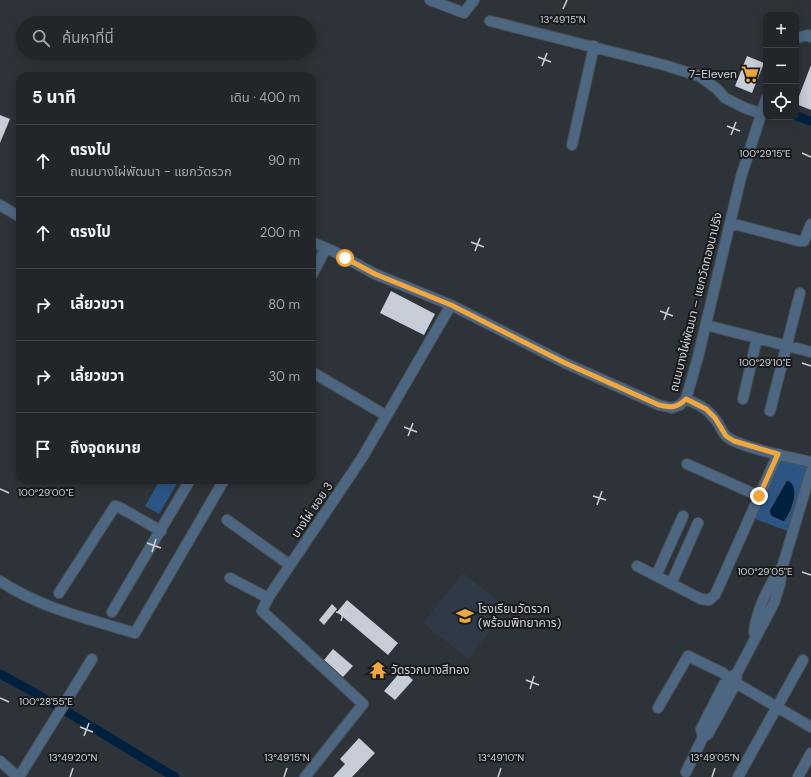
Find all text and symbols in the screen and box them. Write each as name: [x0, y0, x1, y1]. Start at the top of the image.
map controls: [763, 12, 799, 120]
button: +: [763, 12, 799, 48]
text: 13°49'15"N: [540, 13, 586, 26]
search box: [16, 16, 316, 60]
icon: search: [30, 27, 52, 49]
text: ค้นหาที่นี่: [62, 28, 114, 48]
button: −: [763, 48, 799, 84]
supermarket icon: 7-Eleven: [740, 64, 760, 84]
place label: 7-Eleven: [689, 66, 737, 82]
button: locate: [763, 84, 799, 120]
text: 5 นาที: [32, 86, 76, 108]
text: เดิน · 400 m: [230, 89, 300, 106]
text: ตรงไป: [70, 140, 111, 160]
text: 100°29'15"E: [739, 147, 791, 160]
icon: ahead: [32, 150, 54, 172]
text: 90 m: [268, 152, 300, 169]
text: ถนนบางไผ่พัฒนา - แยกวัดรวก: [70, 163, 232, 180]
street label: ถนนบางไผ่พัฒนา – แยกวัดทองนาปรัง: [666, 211, 726, 393]
icon: ahead: [32, 222, 54, 244]
text: ตรงไป: [70, 222, 111, 242]
text: 200 m: [260, 224, 300, 241]
route start: [336, 249, 354, 267]
icon: right: [32, 294, 54, 316]
text: เลี้ยวขวา: [70, 294, 124, 314]
text: 80 m: [268, 296, 300, 313]
text: 100°29'10"E: [739, 356, 791, 369]
icon: right: [32, 366, 54, 388]
text: เลี้ยวขวา: [70, 366, 124, 386]
text: 30 m: [268, 368, 300, 385]
icon: arrive: [32, 438, 54, 460]
text: ถึงจุดหมาย: [70, 438, 141, 458]
street label: บางไผ่ ซอย 3: [287, 479, 337, 541]
text: 100°29'00"E: [18, 486, 74, 499]
route end: [750, 487, 768, 505]
text: 100°29'05"E: [737, 565, 793, 578]
place label: โรงเรียนวัดรวก (พร้อมพิทยาคาร): [478, 601, 561, 631]
school or university icon: โรงเรียนวัดรวก (พร้อมพิทยาคาร): [455, 606, 475, 626]
temple icon: วัดรวกบางสีทอง: [368, 660, 388, 680]
place label: วัดรวกบางสีทอง: [391, 662, 469, 678]
text: 100°28'55"E: [19, 695, 73, 708]
text: 13°49'20"N: [49, 751, 97, 764]
text: 13°49'15"N: [264, 751, 310, 764]
text: 13°49'10"N: [478, 751, 524, 764]
text: 13°49'05"N: [691, 751, 740, 764]

